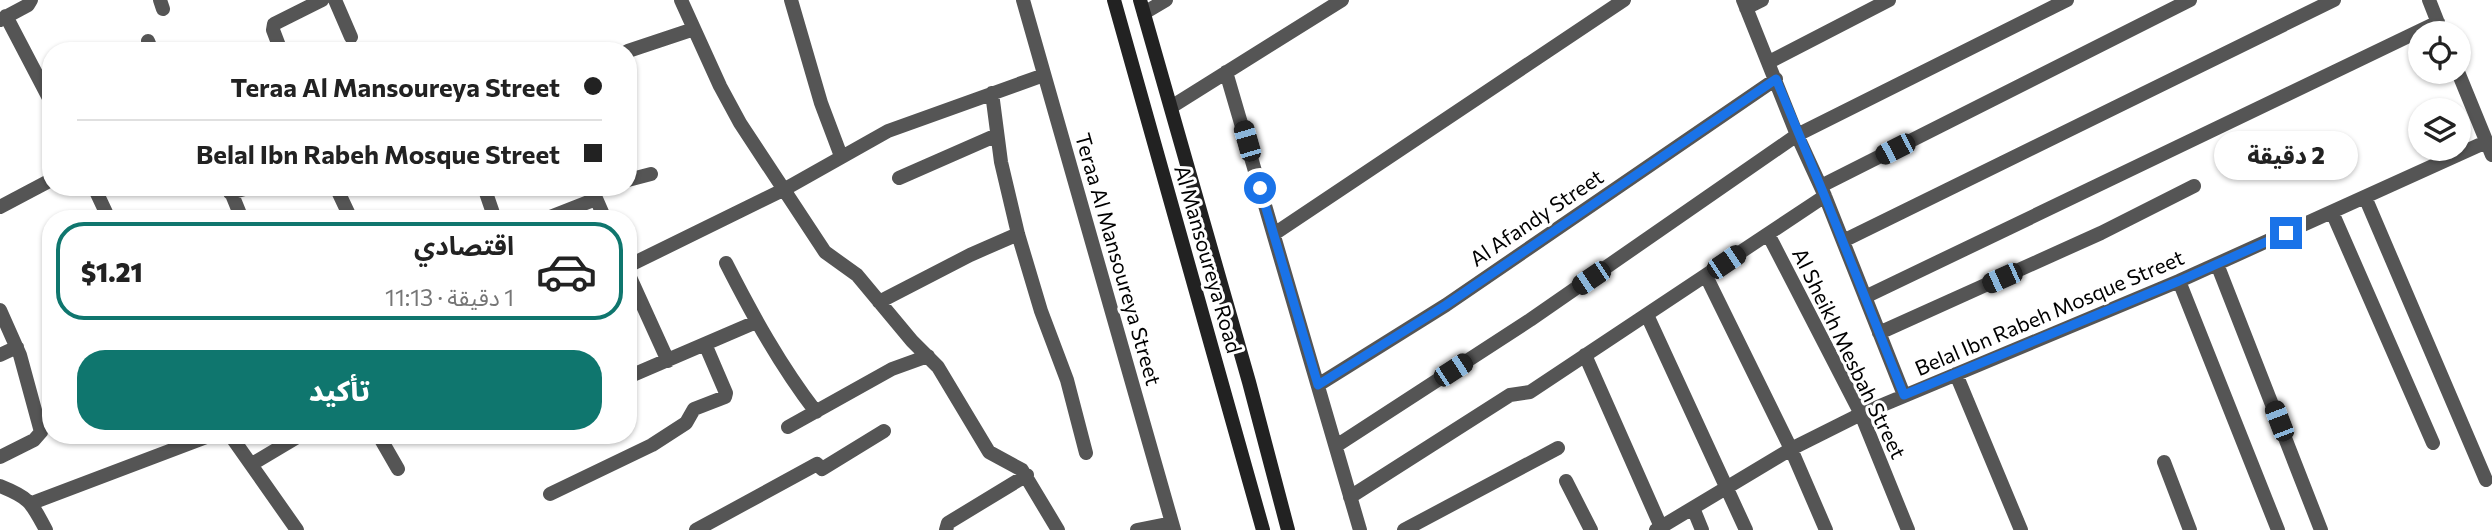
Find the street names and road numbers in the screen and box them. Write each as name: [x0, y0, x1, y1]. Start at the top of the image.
street label: Teraa Al Mansoureya Street: [1071, 130, 1167, 388]
street label: Al Mansoureya Road: [1170, 162, 1248, 356]
street label: Al Afandy Street: [1465, 163, 1607, 271]
street label: Al Sheikh Mesbah Street: [1788, 243, 1912, 463]
street label: Belal Ibn Rabeh Mosque Street: [1911, 244, 2187, 380]

